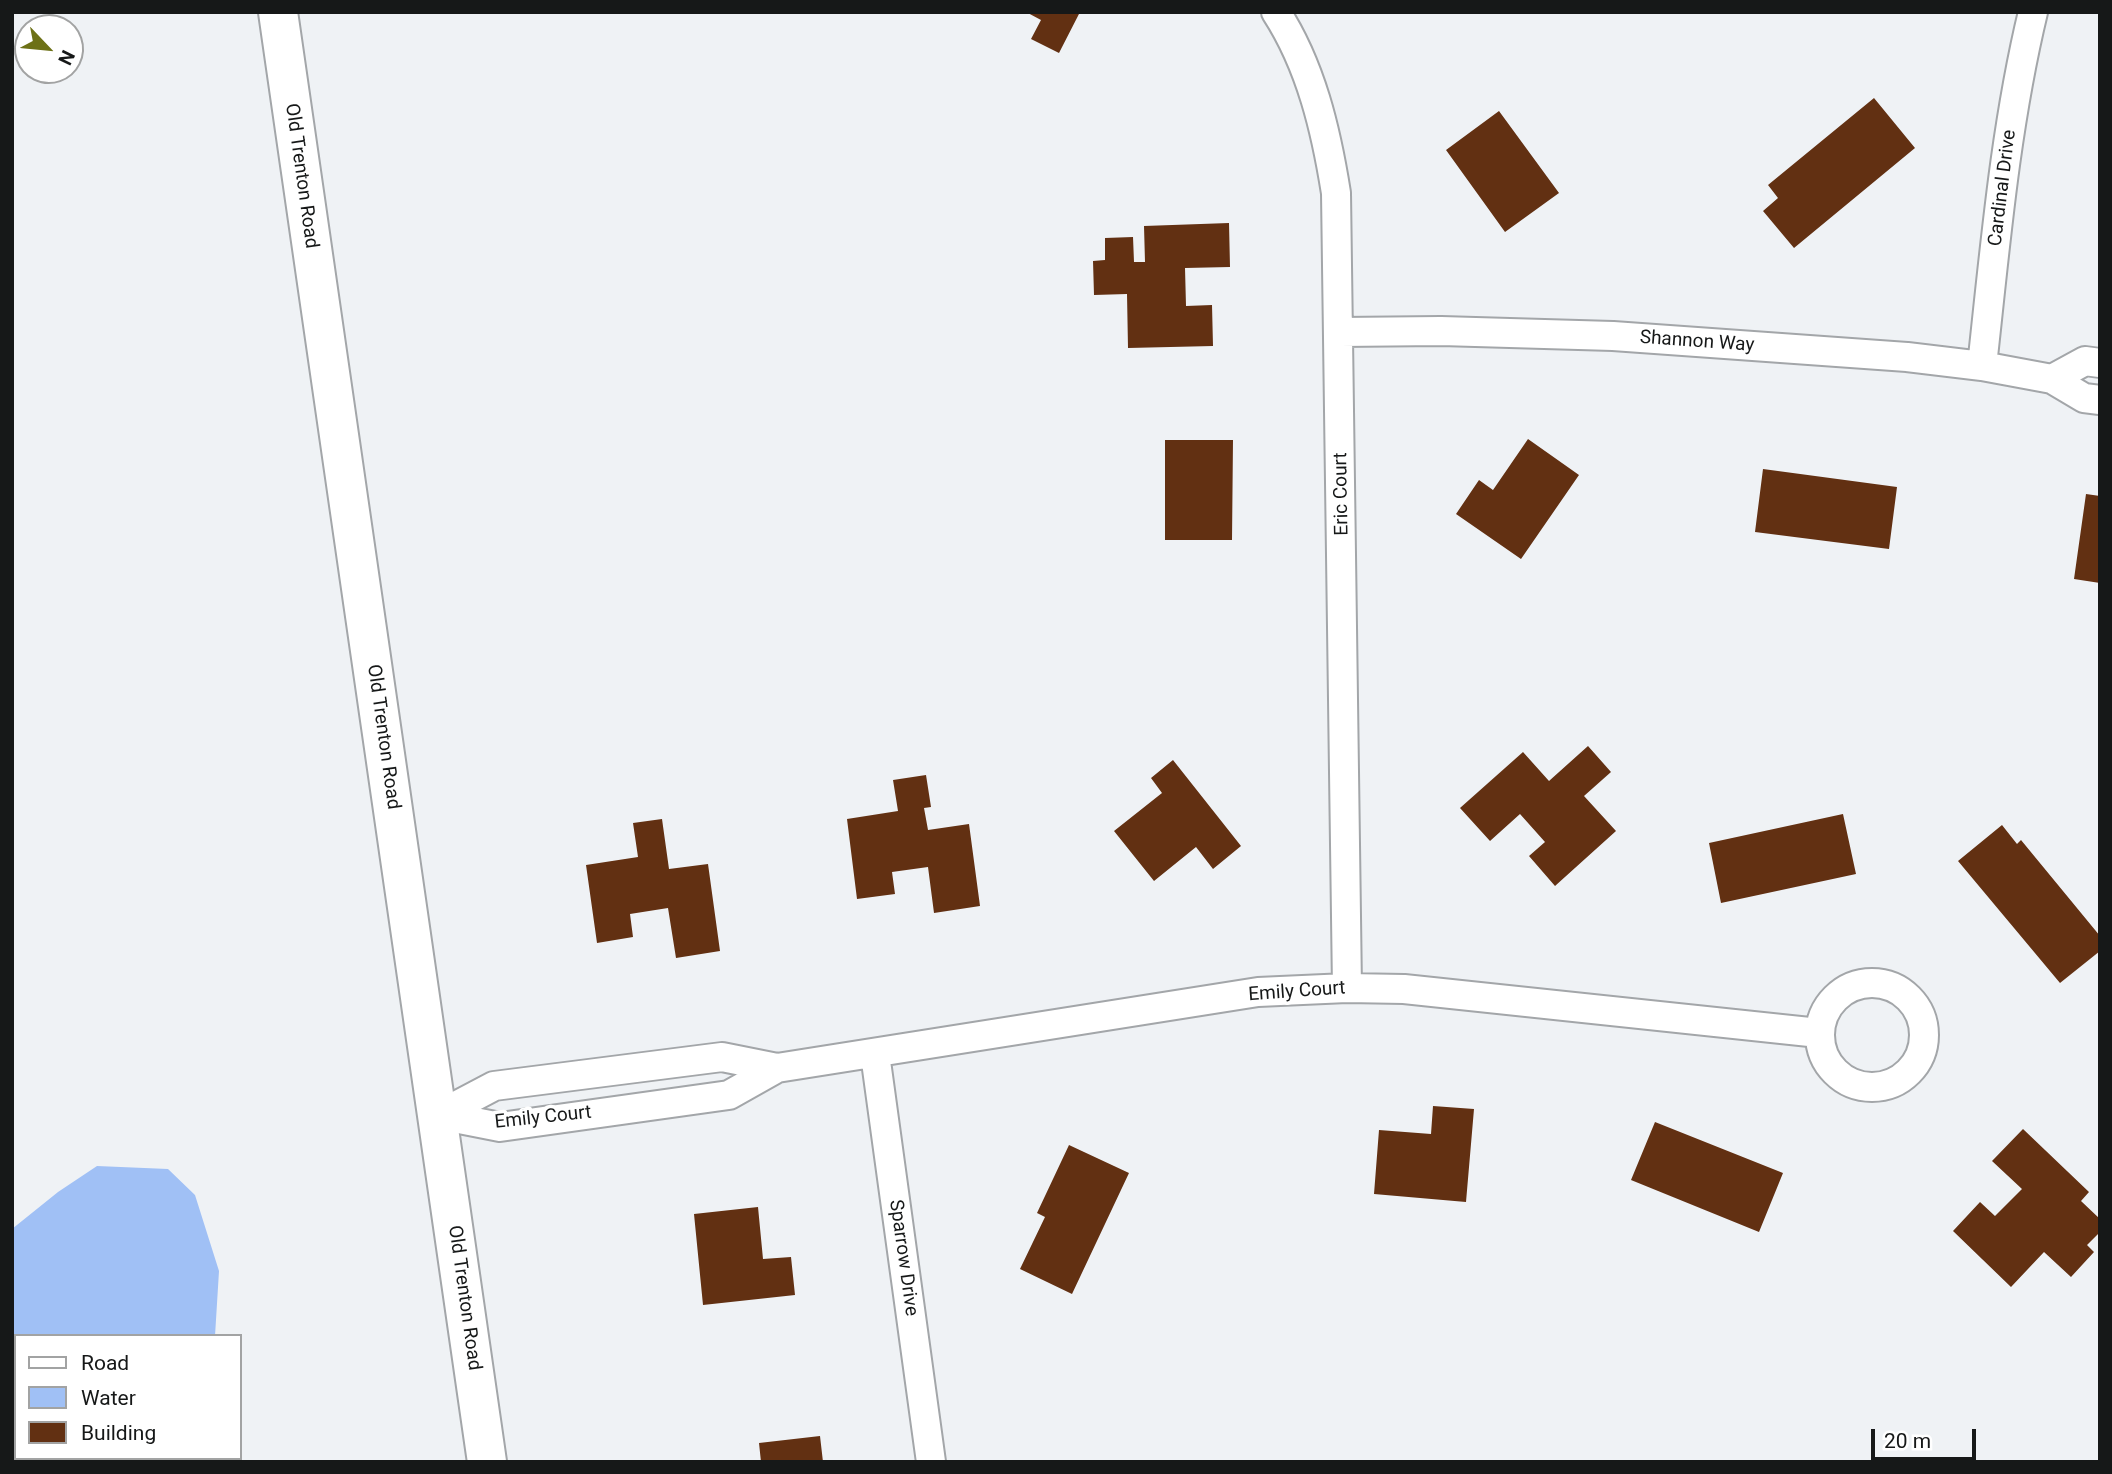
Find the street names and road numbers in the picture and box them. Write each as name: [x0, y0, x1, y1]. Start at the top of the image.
street label: Old Trenton Road: [280, 102, 322, 250]
street label: Cardinal Drive: [1985, 128, 2021, 248]
street label: Shannon Way: [1639, 327, 1755, 357]
street label: Eric Court: [1330, 452, 1354, 536]
street label: Old Trenton Road: [362, 663, 404, 811]
street label: Emily Court: [1248, 977, 1346, 1007]
street label: Emily Court: [493, 1102, 593, 1134]
street label: Sparrow Drive: [884, 1198, 922, 1318]
street label: Old Trenton Road: [443, 1224, 485, 1372]

